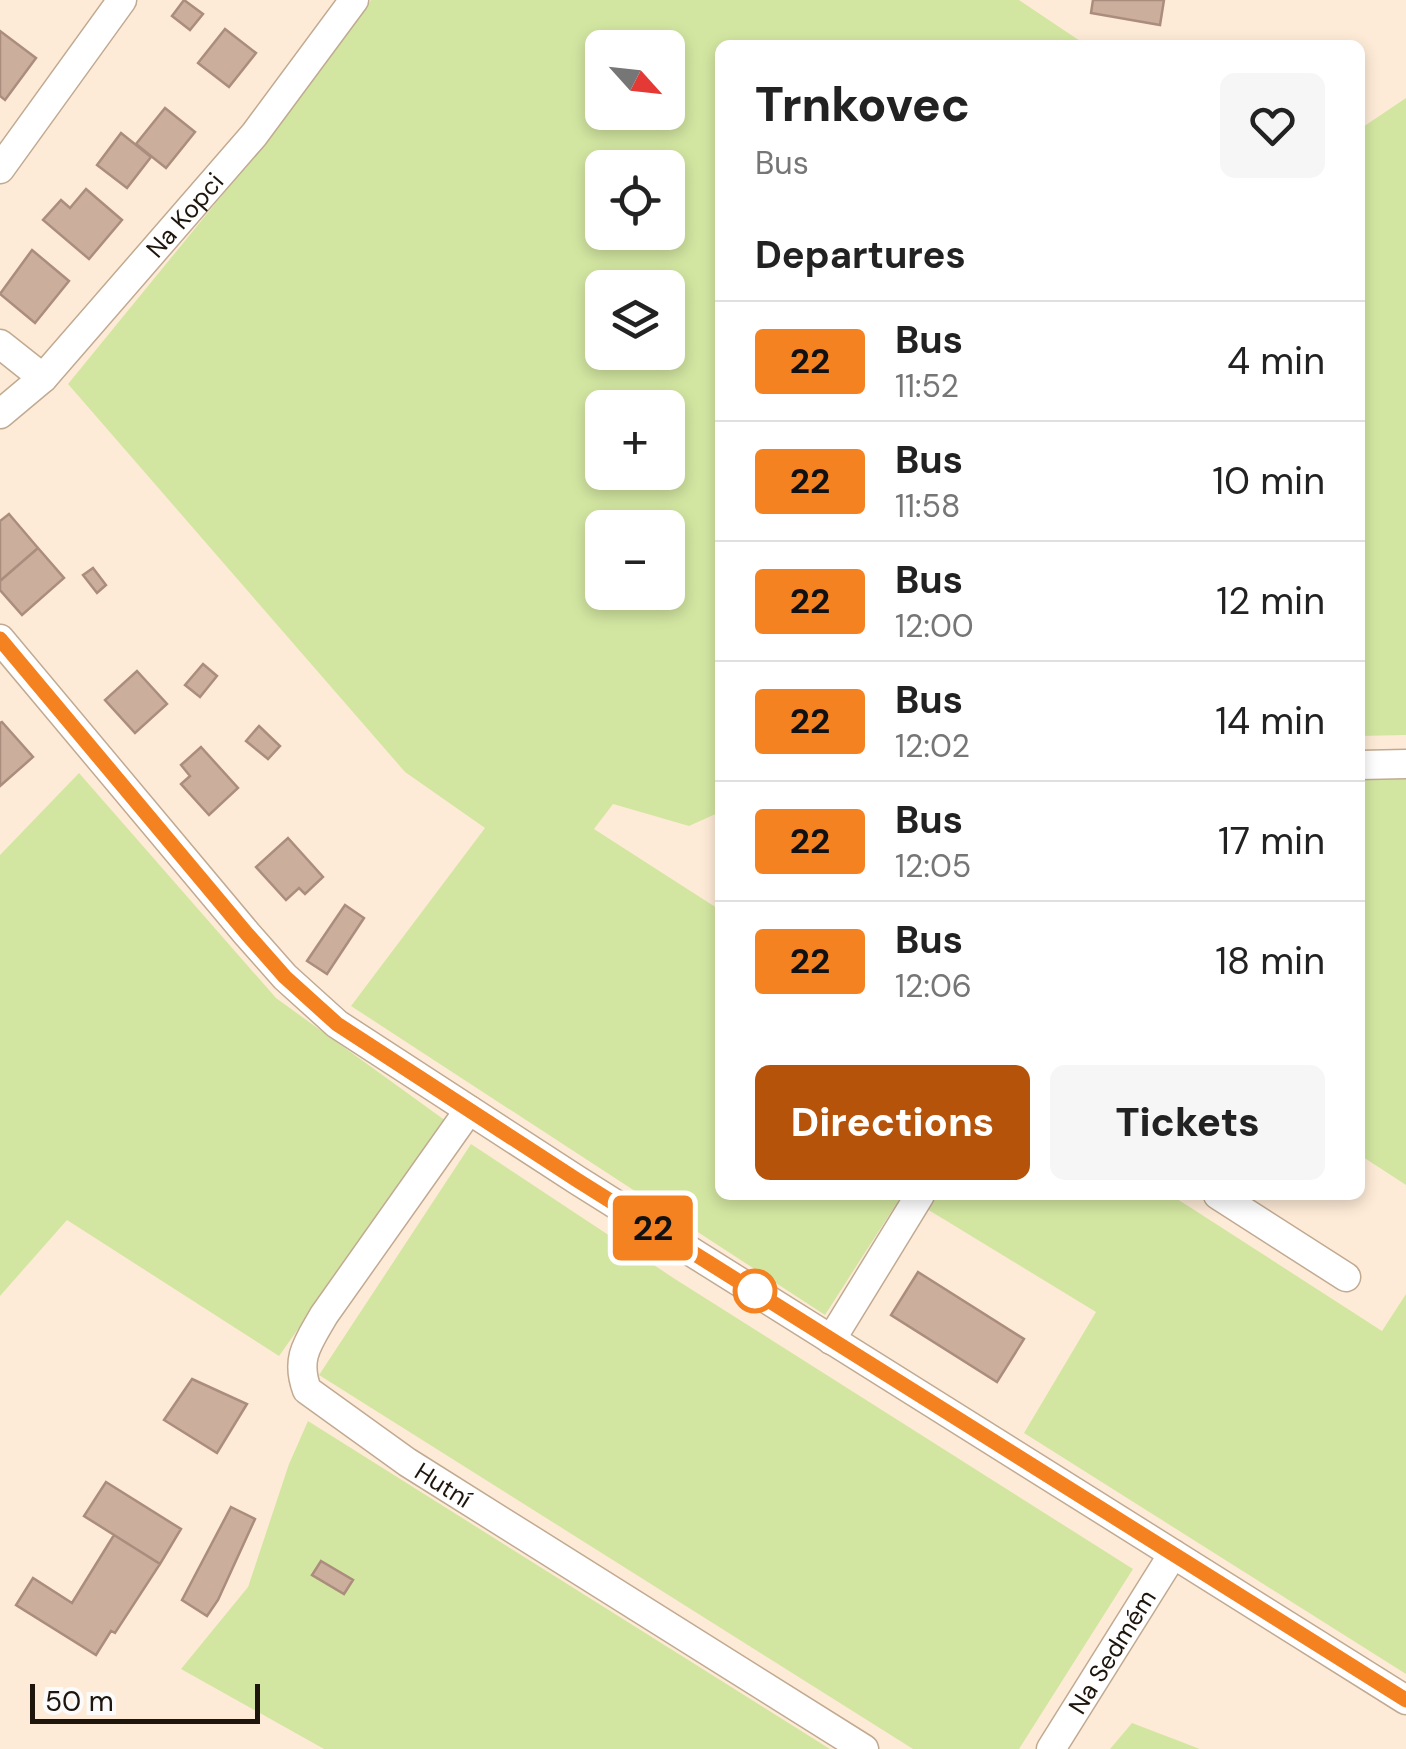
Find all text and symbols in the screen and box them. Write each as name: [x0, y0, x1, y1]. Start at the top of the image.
north arrow: [585, 30, 685, 130]
map controls: [585, 30, 685, 610]
text: Trnkovec: [755, 73, 970, 136]
button: heart: [1220, 73, 1325, 178]
text: Bus: [755, 142, 809, 184]
button: locate: [585, 150, 685, 250]
street label: Na Kopci: [139, 166, 231, 264]
text: Departures: [755, 230, 966, 280]
button: layers: [585, 270, 685, 370]
text: Bus: [895, 315, 963, 365]
text: 4 min: [1227, 336, 1325, 386]
text: 22: [790, 338, 830, 384]
text: 11:52: [895, 365, 959, 407]
button: +: [585, 390, 685, 490]
text: Bus: [895, 435, 963, 485]
text: 10 min: [1212, 456, 1325, 506]
text: 22: [790, 458, 830, 504]
text: 11:58: [895, 485, 960, 527]
button: −: [585, 510, 685, 610]
text: Bus: [895, 555, 963, 605]
text: 12 min: [1216, 576, 1325, 626]
text: 22: [790, 578, 830, 624]
text: 12:00: [895, 605, 974, 647]
text: Bus: [895, 675, 963, 725]
text: 14 min: [1215, 696, 1325, 746]
text: 22: [790, 698, 830, 744]
text: 12:02: [895, 725, 970, 767]
text: Bus: [895, 795, 963, 845]
text: 17 min: [1218, 816, 1325, 866]
text: 22: [790, 818, 830, 864]
text: 12:05: [895, 845, 971, 887]
text: Bus: [895, 915, 963, 965]
text: 18 min: [1215, 936, 1325, 986]
text: 22: [790, 938, 830, 984]
text: 12:06: [895, 965, 972, 1007]
button: Directions: [755, 1065, 1030, 1180]
button: Tickets: [1050, 1065, 1325, 1180]
line badge: 22: [608, 1196, 698, 1260]
text: 22: [633, 1205, 673, 1251]
unlabelled marker: [734, 1270, 776, 1312]
street label: Hutní: [409, 1455, 478, 1515]
street label: Na Sedmém: [1061, 1583, 1163, 1720]
scale bar: [30, 1679, 260, 1724]
text: 50 m: [45, 1683, 114, 1720]

